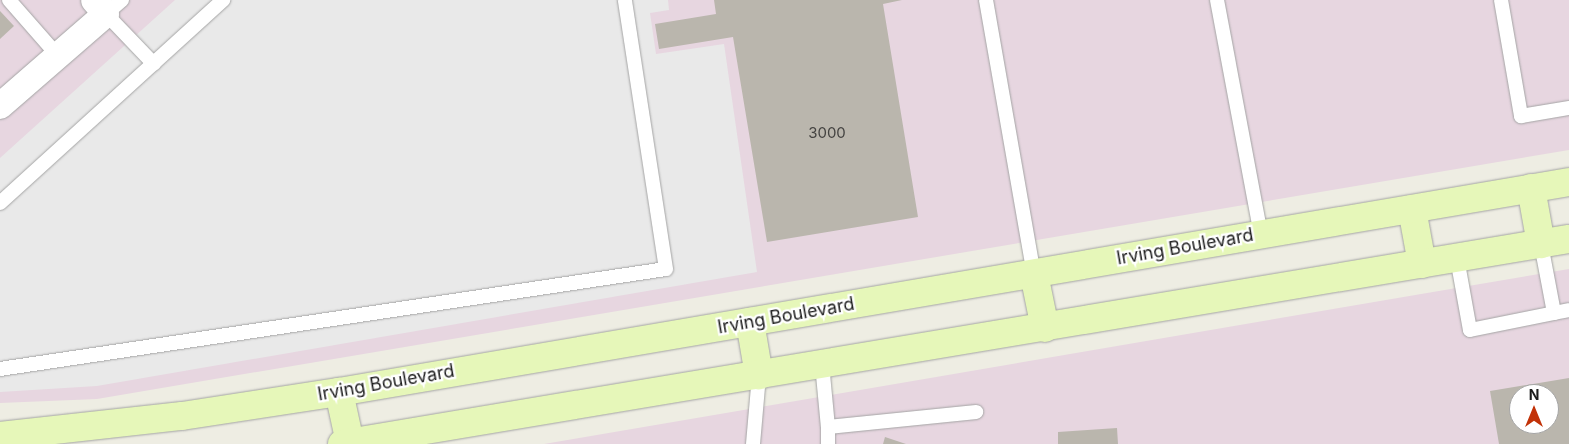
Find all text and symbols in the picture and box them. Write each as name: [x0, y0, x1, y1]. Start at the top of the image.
house number: 3000: [808, 124, 846, 142]
street label: Irving Boulevard: [1115, 224, 1255, 270]
street label: Irving Boulevard: [716, 293, 856, 339]
street label: Irving Boulevard: [316, 360, 456, 406]
north arrow: [1509, 384, 1559, 434]
text: N: [1529, 386, 1539, 403]

